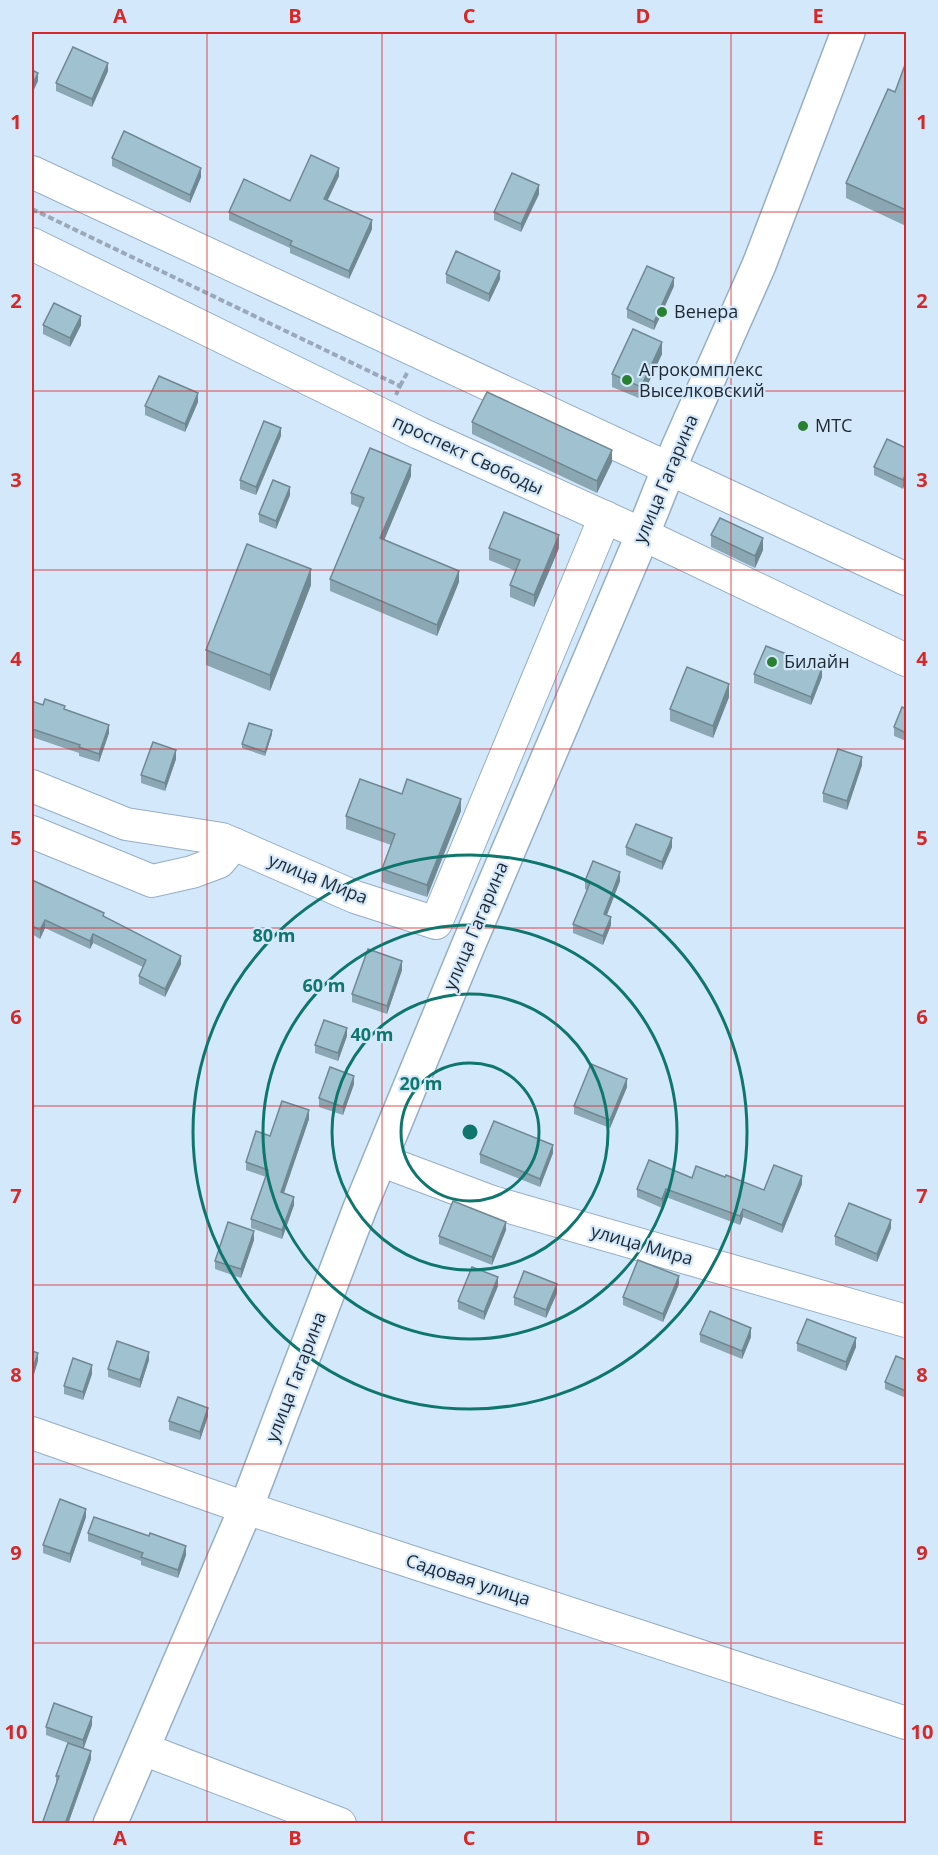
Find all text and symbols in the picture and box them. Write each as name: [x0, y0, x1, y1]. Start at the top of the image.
text: A: [113, 2, 127, 29]
text: B: [288, 2, 302, 29]
text: C: [463, 2, 476, 29]
text: D: [636, 2, 650, 29]
text: E: [812, 2, 824, 29]
text: 1: [10, 108, 22, 135]
text: 1: [916, 108, 928, 135]
text: 2: [10, 287, 22, 314]
text: 2: [916, 287, 928, 314]
place label: Венера: [674, 299, 738, 323]
marker: Венера: [655, 305, 669, 319]
place label: Агрокомплекс Выселковский: [639, 357, 765, 402]
marker: Агрокомплекс Выселковский: [620, 373, 634, 387]
street label: проспект Свободы: [389, 409, 548, 500]
street label: улица Гагарина: [627, 411, 703, 547]
place label: МТС: [815, 413, 852, 437]
marker: МТС: [796, 419, 810, 433]
text: 3: [10, 466, 22, 493]
text: 3: [916, 466, 928, 493]
text: 4: [10, 645, 22, 672]
text: 4: [916, 645, 928, 672]
place label: Билайн: [784, 649, 850, 673]
marker: Билайн: [765, 655, 779, 669]
text: 5: [10, 824, 22, 851]
text: 5: [916, 824, 928, 851]
street label: улица Мира: [265, 847, 372, 909]
street label: улица Гагарина: [437, 858, 513, 994]
text: 80 m: [253, 923, 295, 947]
text: 60 m: [303, 973, 345, 997]
text: 6: [10, 1003, 22, 1030]
text: 6: [916, 1003, 928, 1030]
text: 40 m: [351, 1022, 393, 1046]
text: 20 m: [400, 1071, 442, 1095]
centre of rings: [460, 1122, 480, 1142]
text: 7: [10, 1182, 22, 1209]
text: 7: [916, 1182, 928, 1209]
street label: улица Мира: [588, 1218, 696, 1270]
street label: улица Гагарина: [259, 1308, 331, 1445]
text: 8: [10, 1361, 22, 1388]
text: 8: [916, 1361, 928, 1388]
text: 9: [10, 1539, 22, 1566]
text: 9: [916, 1539, 928, 1566]
street label: Садовая улица: [403, 1548, 534, 1610]
text: 10: [5, 1718, 27, 1745]
text: 10: [911, 1718, 933, 1745]
text: A: [113, 1824, 127, 1851]
text: B: [288, 1824, 302, 1851]
text: C: [463, 1824, 476, 1851]
text: D: [636, 1824, 650, 1851]
text: E: [812, 1824, 824, 1851]

